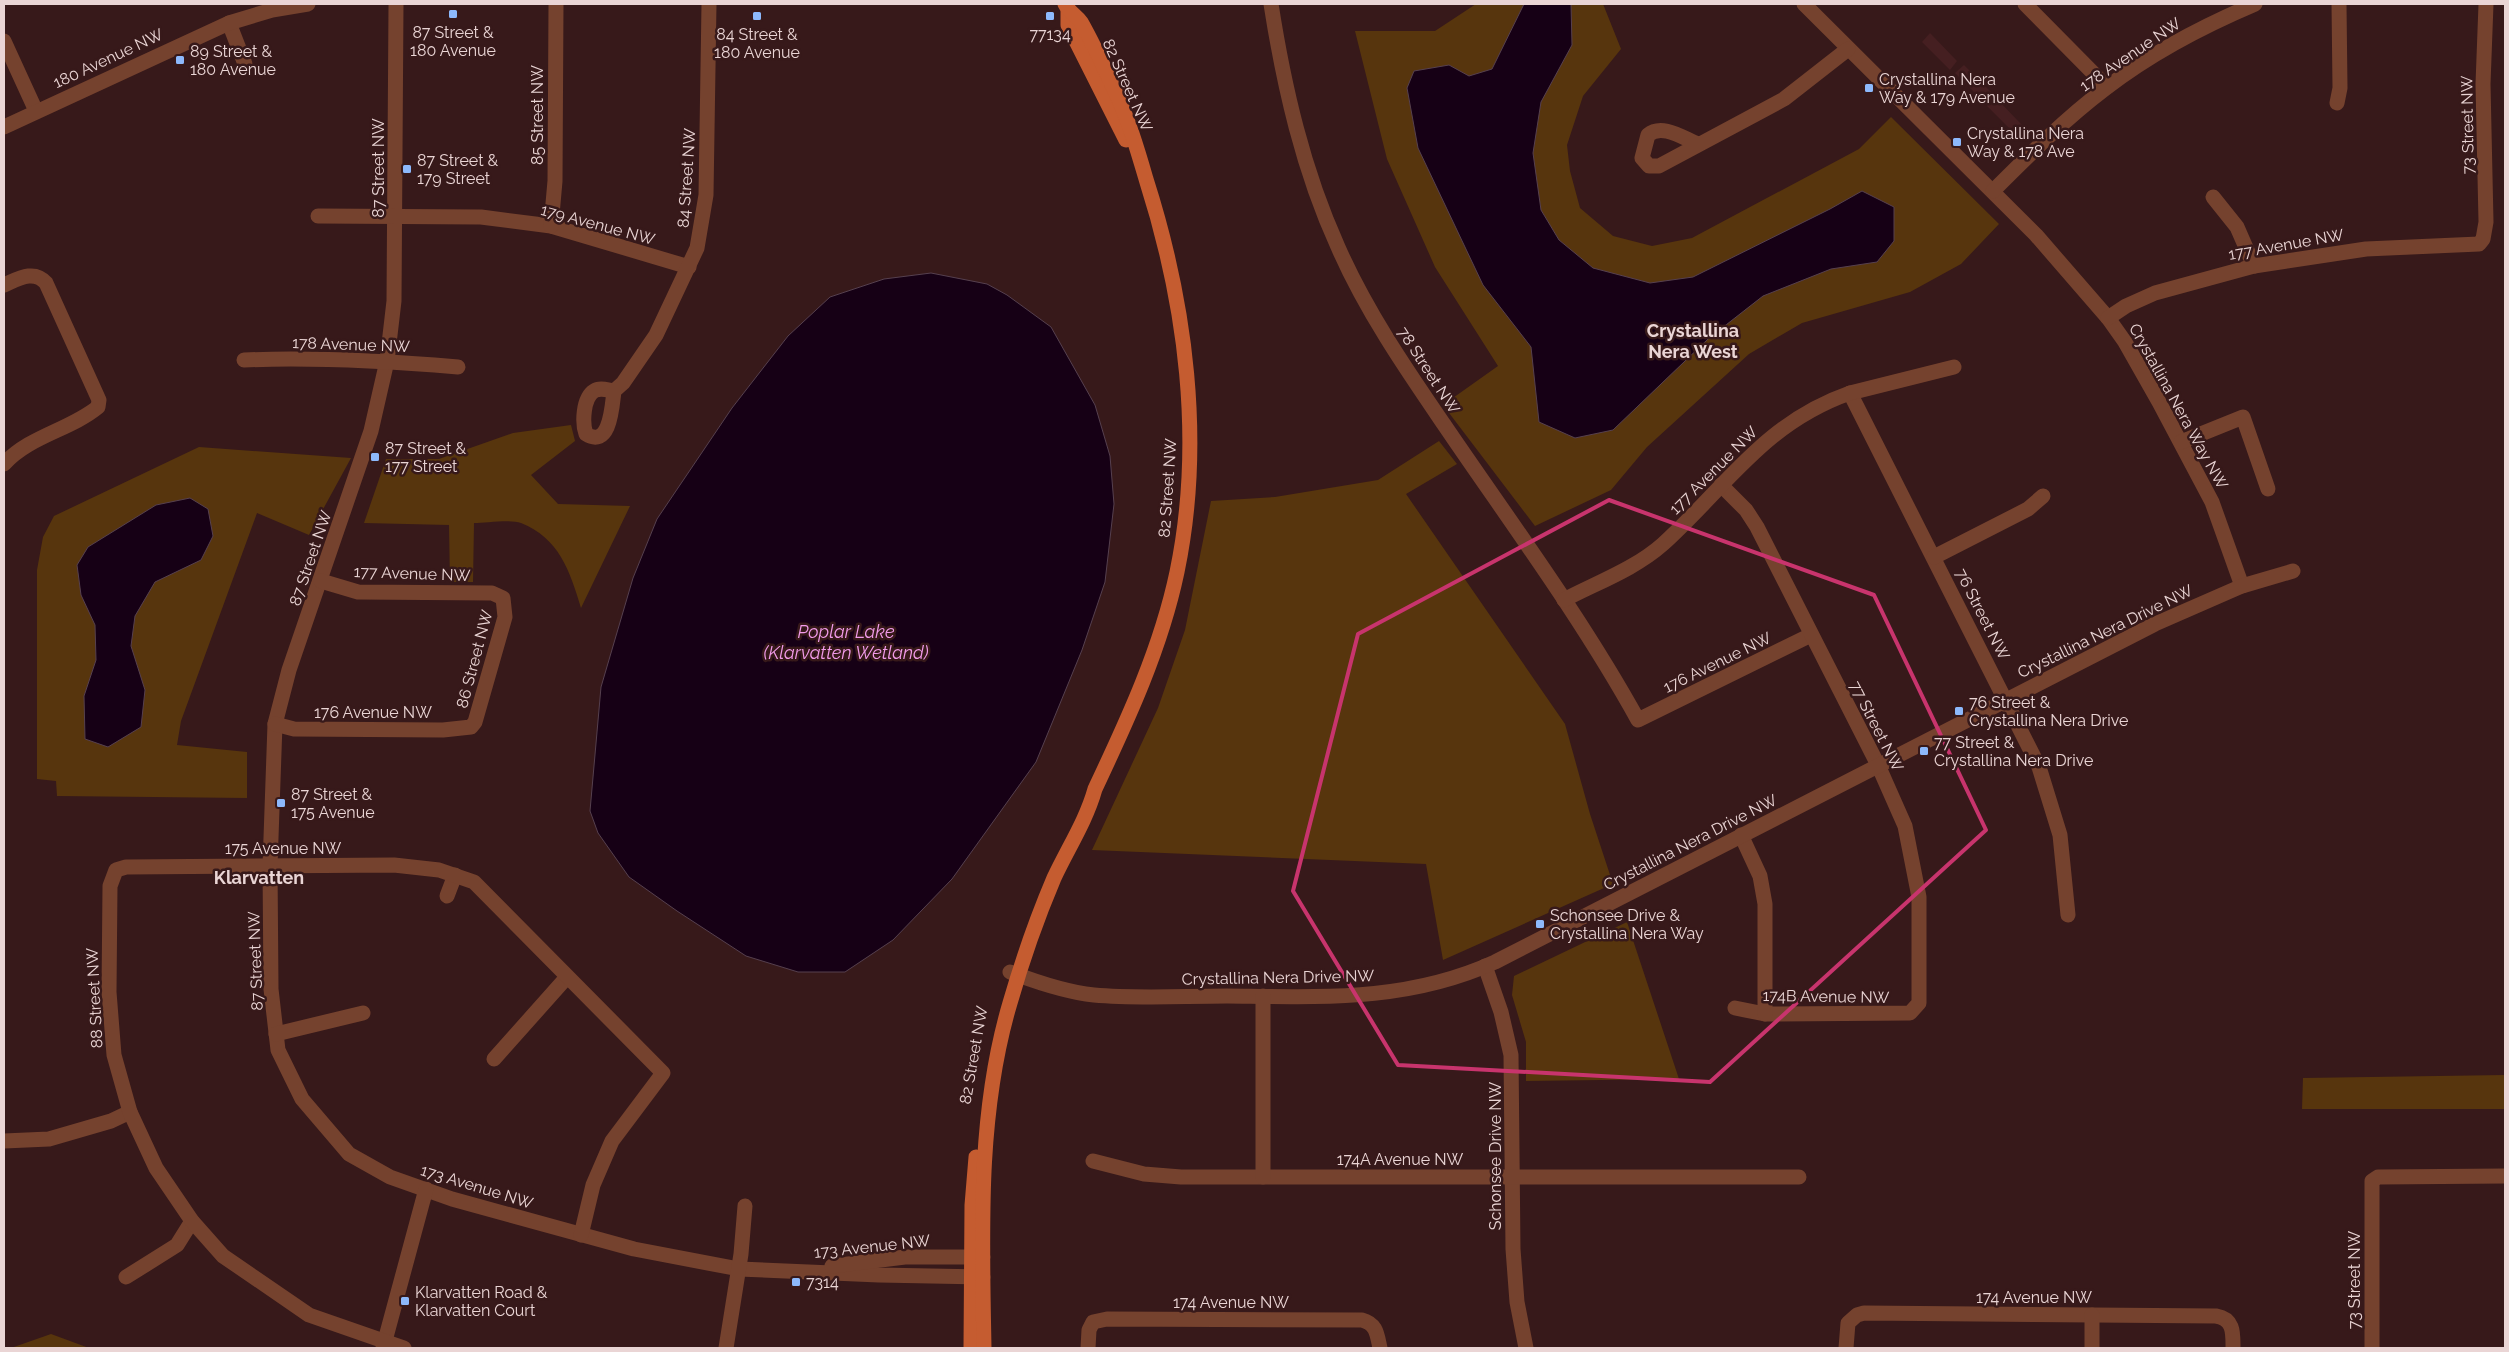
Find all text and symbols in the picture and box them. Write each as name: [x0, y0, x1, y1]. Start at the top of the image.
marker: 87 Street & 180 Avenue: [447, 8, 459, 20]
marker: 84 Street & 180 Avenue: [751, 10, 763, 22]
marker: 77134: [1044, 10, 1056, 22]
street label: 178 Avenue NW: [2076, 13, 2185, 95]
place label: 87 Street & 180 Avenue: [410, 23, 496, 60]
street label: 180 Avenue NW: [50, 25, 166, 92]
place label: 84 Street & 180 Avenue: [714, 25, 800, 62]
place label: 77134: [1029, 25, 1071, 44]
street label: 82 Street NW: [1099, 36, 1157, 135]
place label: 89 Street & 180 Avenue: [190, 42, 276, 79]
marker: 89 Street & 180 Avenue: [174, 54, 186, 66]
street label: 85 Street NW: [528, 65, 547, 165]
place label: Crystallina Nera Way & 179 Avenue: [1879, 70, 2015, 107]
street label: 73 Street NW: [2457, 75, 2478, 175]
marker: Crystallina Nera Way & 179 Avenue: [1863, 82, 1875, 94]
street label: 87 Street NW: [369, 118, 388, 218]
place label: Crystallina Nera Way & 178 Ave: [1967, 124, 2084, 161]
street label: 84 Street NW: [674, 127, 699, 228]
marker: Crystallina Nera Way & 178 Ave: [1951, 136, 1963, 148]
place label: 87 Street & 179 Street: [417, 151, 499, 188]
marker: 87 Street & 179 Street: [401, 163, 413, 175]
street label: 179 Avenue NW: [539, 200, 657, 249]
street label: 177 Avenue NW: [2227, 225, 2345, 264]
district label: Crystallina Nera West: [1647, 320, 1739, 362]
street label: Crystallina Nera Way NW: [2125, 320, 2232, 493]
street label: 78 Street NW: [1393, 323, 1464, 417]
street label: 178 Avenue NW: [292, 333, 410, 356]
street label: 177 Avenue NW: [1665, 422, 1762, 518]
street label: 82 Street NW: [1155, 438, 1180, 538]
place label: 87 Street & 177 Street: [385, 439, 467, 476]
marker: 87 Street & 177 Street: [369, 451, 381, 463]
street label: 87 Street NW: [285, 508, 336, 608]
street label: 177 Avenue NW: [353, 562, 471, 585]
street label: 76 Street NW: [1951, 565, 2014, 663]
street label: Crystallina Nera Drive NW: [2015, 581, 2196, 682]
street label: 86 Street NW: [452, 608, 497, 710]
water label: Poplar Lake (Klarvatten Wetland): [764, 621, 929, 663]
street label: 176 Avenue NW: [1660, 628, 1775, 697]
street label: 77 Street NW: [1846, 678, 1908, 775]
place label: 76 Street & Crystallina Nera Drive: [1969, 693, 2128, 730]
street label: 176 Avenue NW: [314, 703, 432, 722]
marker: 76 Street & Crystallina Nera Drive: [1953, 705, 1965, 717]
place label: 77 Street & Crystallina Nera Drive: [1934, 733, 2093, 770]
marker: 77 Street & Crystallina Nera Drive: [1918, 745, 1930, 757]
place label: 87 Street & 175 Avenue: [291, 785, 375, 822]
street label: Crystallina Nera Drive NW: [1600, 790, 1781, 895]
marker: 87 Street & 175 Avenue: [275, 797, 287, 809]
street label: 175 Avenue NW: [225, 839, 342, 858]
district label: Klarvatten: [214, 867, 304, 888]
place label: Schonsee Drive & Crystallina Nera Way: [1550, 906, 1704, 943]
street label: 87 Street NW: [244, 911, 267, 1011]
marker: Schonsee Drive & Crystallina Nera Way: [1534, 918, 1546, 930]
street label: 88 Street NW: [82, 947, 107, 1049]
street label: Crystallina Nera Drive NW: [1182, 966, 1375, 989]
street label: 174B Avenue NW: [1762, 986, 1890, 1007]
street label: 82 Street NW: [956, 1004, 992, 1106]
street label: Schonsee Drive NW: [1486, 1081, 1505, 1230]
street label: 174A Avenue NW: [1337, 1150, 1463, 1169]
street label: 173 Avenue NW: [418, 1160, 536, 1213]
street label: 73 Street NW: [2345, 1230, 2364, 1329]
street label: 173 Avenue NW: [813, 1231, 931, 1262]
place label: 7314: [806, 1273, 839, 1292]
marker: 7314: [790, 1276, 802, 1288]
place label: Klarvatten Road & Klarvatten Court: [415, 1283, 548, 1320]
street label: 174 Avenue NW: [1976, 1288, 2092, 1307]
street label: 174 Avenue NW: [1173, 1293, 1289, 1312]
marker: Klarvatten Road & Klarvatten Court: [399, 1295, 411, 1307]

